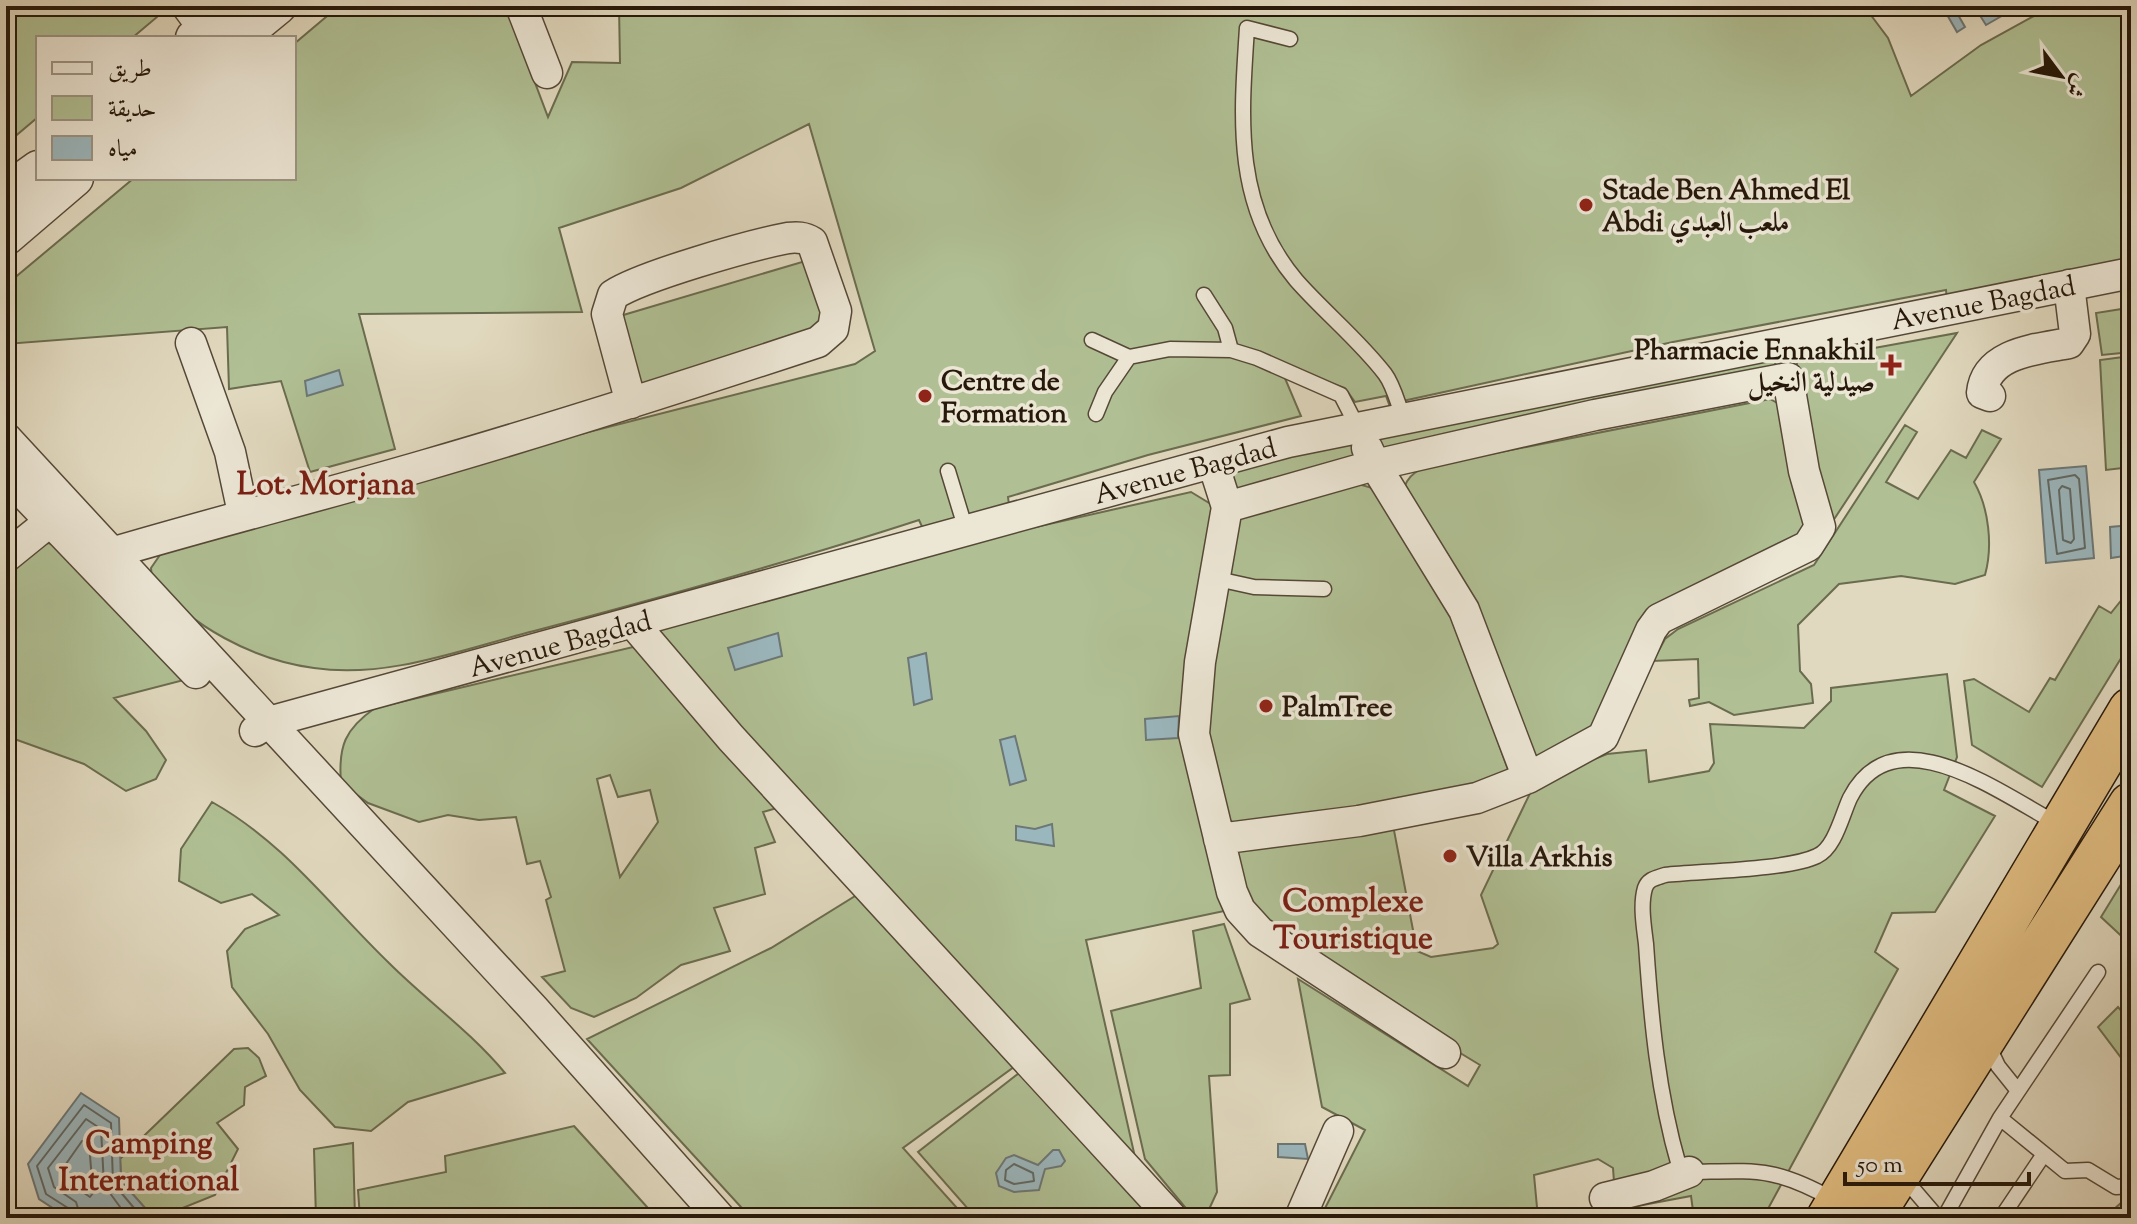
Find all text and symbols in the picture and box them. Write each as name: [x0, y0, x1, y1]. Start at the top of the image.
legend: [36, 36, 296, 180]
north arrow: [2021, 36, 2101, 116]
text: طريق: [108, 53, 152, 87]
text: ش: [2056, 67, 2095, 103]
text: حديقة: [108, 93, 157, 127]
text: مياه: [108, 133, 138, 167]
place label: Stade Ben Ahmed El Abdi ملعب العبدي: [1602, 172, 1850, 244]
marker: Stade Ben Ahmed El Abdi ملعب العبدي: [1577, 196, 1595, 214]
street label: Avenue Bagdad: [1888, 267, 2080, 342]
place label: Pharmacie Ennakhil صيدلية النخيل: [1634, 332, 1875, 404]
marker: Pharmacie Ennakhil صيدلية النخيل: [1882, 356, 1900, 374]
place label: Centre de Formation: [941, 363, 1067, 435]
marker: Centre de Formation: [916, 387, 934, 405]
street label: Avenue Bagdad: [1090, 429, 1282, 516]
district label: Lot. Morjana: [237, 463, 415, 509]
street label: Avenue Bagdad: [465, 602, 657, 689]
place label: PalmTree: [1282, 689, 1393, 729]
marker: PalmTree: [1257, 697, 1275, 715]
place label: Villa Arkhis: [1466, 839, 1613, 879]
marker: Villa Arkhis: [1441, 847, 1459, 865]
district label: Complexe Touristique: [1273, 880, 1433, 963]
district label: Camping International: [59, 1122, 239, 1205]
scale bar: [1845, 1136, 2029, 1186]
text: 50 m: [1855, 1149, 1903, 1183]

